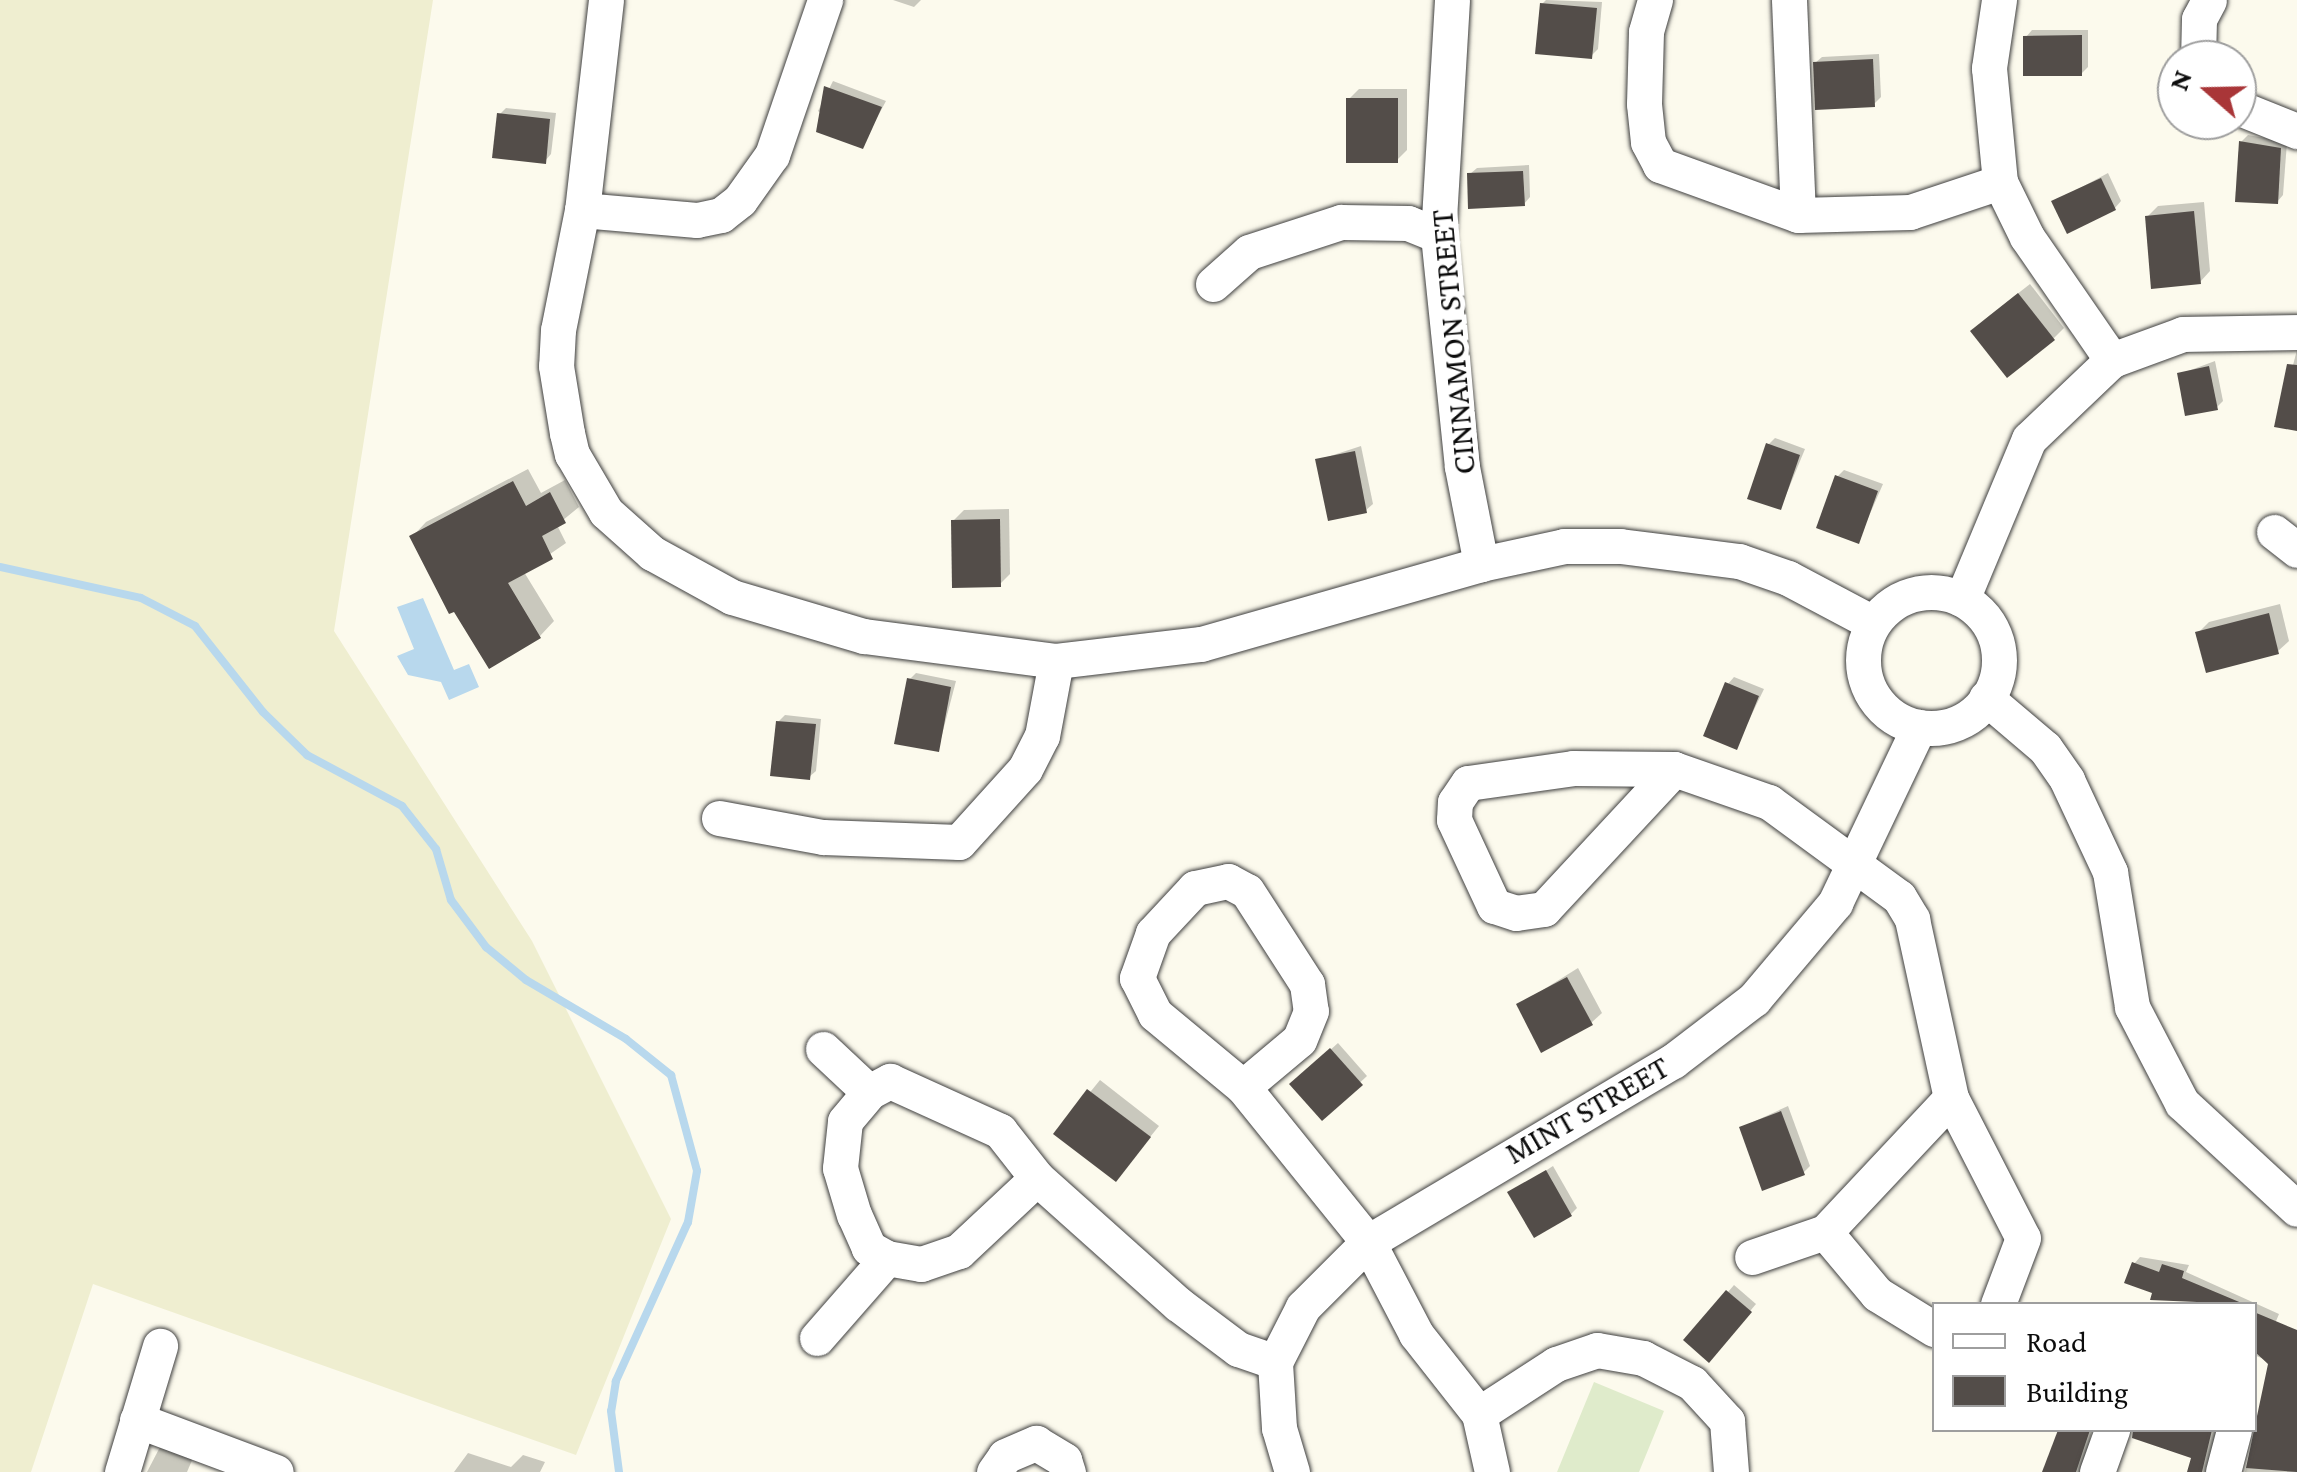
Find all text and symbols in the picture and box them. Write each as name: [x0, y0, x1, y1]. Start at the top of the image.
north arrow: [2157, 40, 2257, 140]
text: N: [2162, 66, 2198, 95]
street label: CINNAMON STREET: [1422, 208, 1484, 476]
street label: MINT STREET: [1498, 1048, 1676, 1172]
legend: [1932, 1302, 2257, 1432]
text: Road: [2026, 1325, 2087, 1358]
text: Building: [2026, 1375, 2128, 1408]

